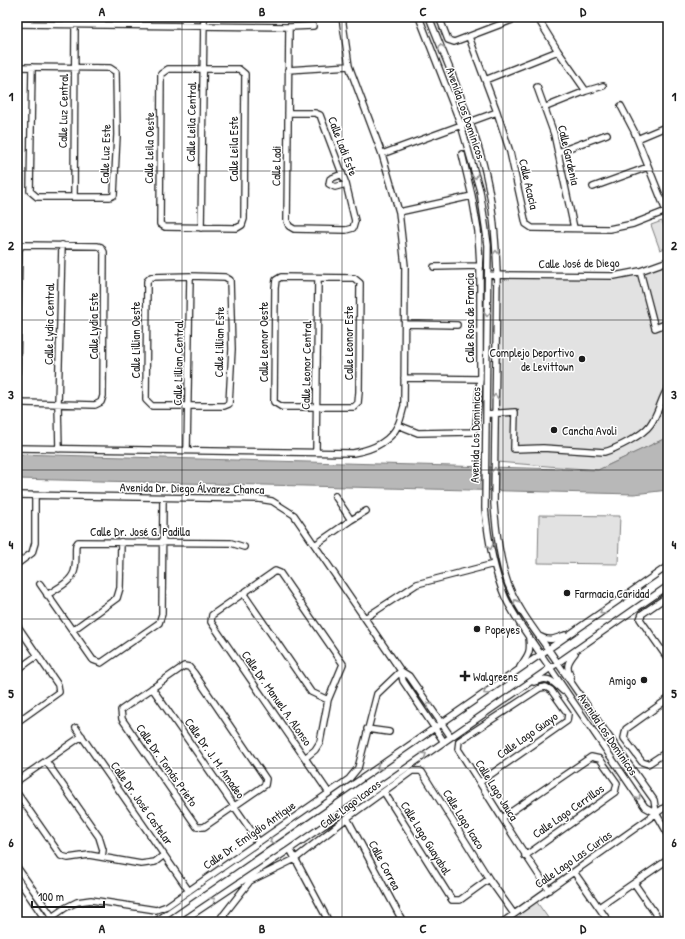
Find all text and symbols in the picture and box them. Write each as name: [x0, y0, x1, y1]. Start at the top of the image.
text: A: [99, 2, 106, 20]
text: B: [259, 2, 266, 20]
text: C: [419, 2, 427, 20]
text: D: [580, 2, 587, 20]
one-way arrow: [437, 44, 445, 51]
street label: Avenida Los Dominicos: [442, 65, 490, 161]
street label: Calle Luz Central: [54, 73, 72, 148]
street label: Calle Leila Central: [182, 81, 200, 162]
text: 1: [9, 87, 14, 105]
text: 1: [672, 87, 677, 105]
street label: Calle Leila Oeste: [140, 112, 158, 184]
street label: Calle Ladi Este: [324, 114, 362, 178]
street label: Calle Leila Este: [225, 116, 242, 182]
street label: Calle Gardenia: [554, 123, 584, 187]
street label: Calle Luz Este: [95, 124, 115, 184]
street label: Calle Ladi: [267, 146, 285, 186]
street label: Calle Acacia: [515, 157, 543, 211]
one-way arrow: [470, 172, 479, 179]
text: 2: [8, 236, 15, 254]
text: 2: [671, 236, 678, 254]
one-way arrow: [492, 250, 501, 256]
street label: Calle José de Diego: [538, 254, 620, 272]
street label: Calle Rosa de Francia: [461, 273, 478, 363]
street label: Calle Lydia Central: [40, 282, 58, 365]
street label: Calle Lydia Este: [85, 292, 102, 360]
street label: Calle Lillian Oeste: [127, 301, 144, 378]
street label: Calle Leonor Oeste: [255, 301, 272, 382]
street label: Calle Lillian Este: [210, 306, 228, 378]
street label: Calle Leonor Este: [340, 306, 357, 380]
one-way arrow: [483, 311, 492, 317]
street label: Calle Lillian Central: [169, 319, 187, 406]
street label: Calle Leonor Central: [297, 319, 315, 410]
place label: Complejo Deportivo de Levittown: [489, 344, 574, 375]
marker: Complejo Deportivo de Levittown: [577, 354, 587, 364]
text: 3: [8, 385, 14, 403]
text: 3: [671, 385, 677, 403]
street label: Avenida Los Dominicos: [466, 386, 484, 483]
one-way arrow: [491, 394, 500, 400]
place label: Cancha Avoli: [562, 422, 617, 439]
marker: Cancha Avoli: [549, 425, 559, 435]
one-way arrow: [491, 467, 499, 473]
street label: Avenida Dr. Diego Álvarez Chanca: [120, 478, 265, 498]
street label: Calle Dr. José G. Padilla: [90, 523, 190, 540]
text: 4: [9, 535, 14, 553]
text: 4: [672, 535, 677, 553]
one-way arrow: [486, 544, 494, 550]
place label: Farmacia Caridad: [574, 585, 649, 602]
marker: Farmacia Caridad: [562, 588, 572, 598]
one-way arrow: [514, 598, 521, 606]
one-way arrow: [599, 607, 606, 614]
place label: Popeyes: [485, 621, 520, 638]
marker: Popeyes: [472, 624, 482, 634]
street label: Calle Dr. Manuel A. Alonso: [238, 647, 316, 749]
place label: Walgreens: [473, 668, 518, 685]
marker: Walgreens: [460, 671, 470, 681]
place label: Amigo: [609, 672, 636, 689]
marker: Amigo: [639, 675, 649, 685]
text: 5: [8, 684, 14, 702]
text: 5: [671, 684, 677, 702]
one-way arrow: [483, 687, 490, 695]
street label: Avenida Los Dominicos: [574, 689, 642, 779]
one-way arrow: [426, 702, 434, 709]
street label: Calle Lago Guayo: [493, 708, 561, 762]
street label: Calle Dr. J. M. Amadeo: [181, 714, 249, 802]
street label: Calle Dr. Tomás Prieto: [132, 720, 202, 810]
one-way arrow: [420, 753, 427, 760]
street label: Calle Lago Jauca: [471, 756, 523, 824]
street label: Calle Dr. José Castelar: [107, 758, 177, 848]
one-way arrow: [377, 762, 384, 769]
street label: Calle Lago Icacos: [316, 775, 384, 833]
street label: Calle Lago Cerrillos: [529, 780, 608, 842]
street label: Calle Lago Icaco: [439, 786, 489, 852]
one-way arrow: [633, 792, 640, 799]
street label: Calle Dr. Emigdio Antique: [199, 797, 299, 873]
street label: Calle Lago Guayabal: [397, 798, 456, 879]
street label: Calle Lago Las Curias: [531, 826, 615, 892]
text: 6: [8, 833, 14, 851]
text: 6: [671, 833, 677, 851]
one-way arrow: [270, 836, 277, 843]
street label: Calle Correa: [365, 837, 405, 893]
scale bar: [32, 883, 104, 909]
text: 100 m: [38, 888, 64, 905]
one-way arrow: [209, 897, 216, 905]
text: A: [99, 919, 106, 937]
text: B: [259, 919, 266, 937]
text: C: [419, 919, 427, 937]
text: D: [580, 919, 587, 937]

